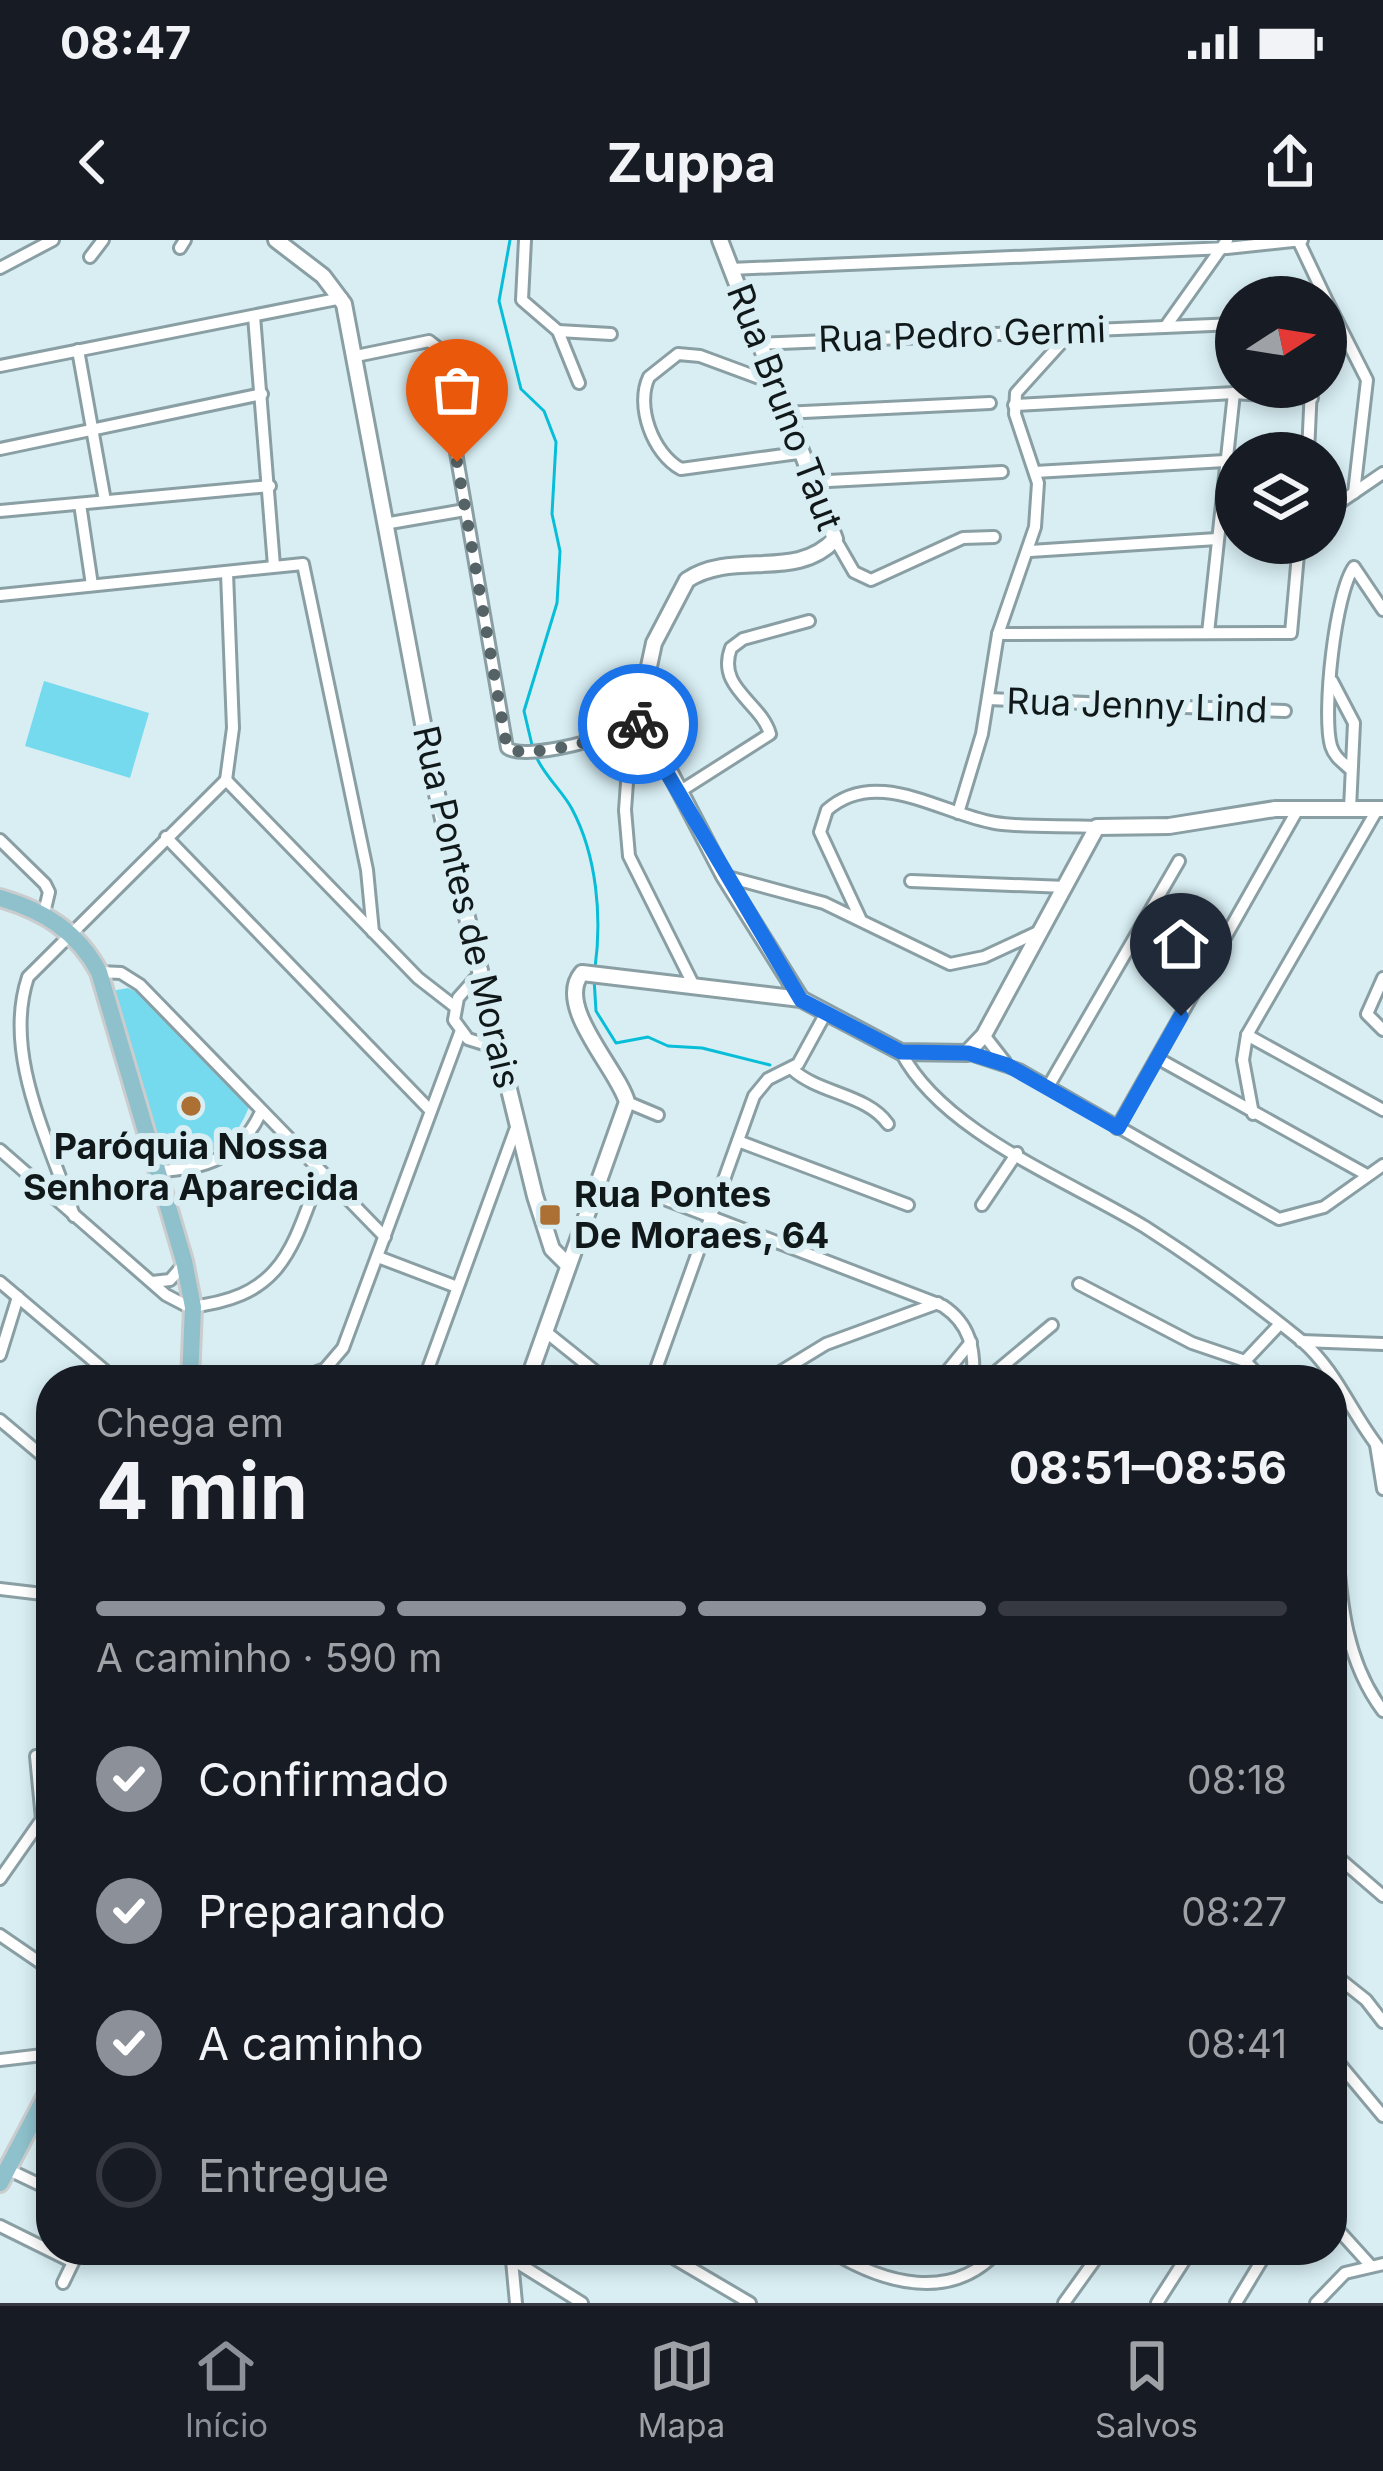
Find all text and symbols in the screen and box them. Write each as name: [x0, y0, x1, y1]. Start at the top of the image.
text: 08:47: [60, 15, 191, 70]
icon: back: [60, 129, 126, 195]
icon: share: [1257, 129, 1323, 195]
text: Zuppa: [607, 130, 776, 195]
north arrow: [1215, 276, 1347, 408]
map controls: [1215, 276, 1347, 564]
street label: Rua Bruno Taut: [718, 278, 852, 536]
street label: Rua Pedro Germi: [818, 307, 1106, 361]
pin: [406, 339, 508, 462]
icon: bag: [424, 357, 490, 423]
button: layers: [1215, 432, 1347, 564]
courier: [578, 664, 698, 784]
street label: Rua Jenny Lind: [1006, 678, 1268, 732]
icon: bike: [605, 691, 671, 757]
street label: Rua Pontes de Morais: [404, 721, 530, 1093]
pin: [1130, 893, 1232, 1016]
icon: home: [1148, 911, 1214, 977]
marker: Paróquia Nossa Senhora Aparecida: [178, 1093, 204, 1119]
place label: Paróquia Nossa Senhora Aparecida: [23, 1124, 359, 1209]
place label: Rua Pontes De Moraes, 64: [574, 1172, 829, 1257]
marker: Rua Pontes De Moraes, 64: [537, 1202, 563, 1228]
text: Chega em: [96, 1399, 284, 1446]
text: 08:51–08:56: [1009, 1440, 1287, 1495]
text: 4 min: [96, 1443, 308, 1538]
text: A caminho · 590 m: [96, 1634, 442, 1681]
icon: check: [96, 1746, 162, 1812]
text: Confirmado: [198, 1752, 449, 1807]
text: 08:18: [1187, 1756, 1287, 1803]
icon: check: [96, 1878, 162, 1944]
text: Preparando: [198, 1884, 446, 1939]
text: 08:27: [1181, 1888, 1287, 1935]
icon: check: [96, 2010, 162, 2076]
text: A caminho: [198, 2016, 424, 2071]
text: 08:41: [1187, 2020, 1287, 2067]
text: Entregue: [198, 2148, 389, 2203]
tab: Início: [185, 2333, 268, 2445]
tab: Mapa: [638, 2333, 725, 2445]
tab: Salvos: [1095, 2333, 1198, 2445]

